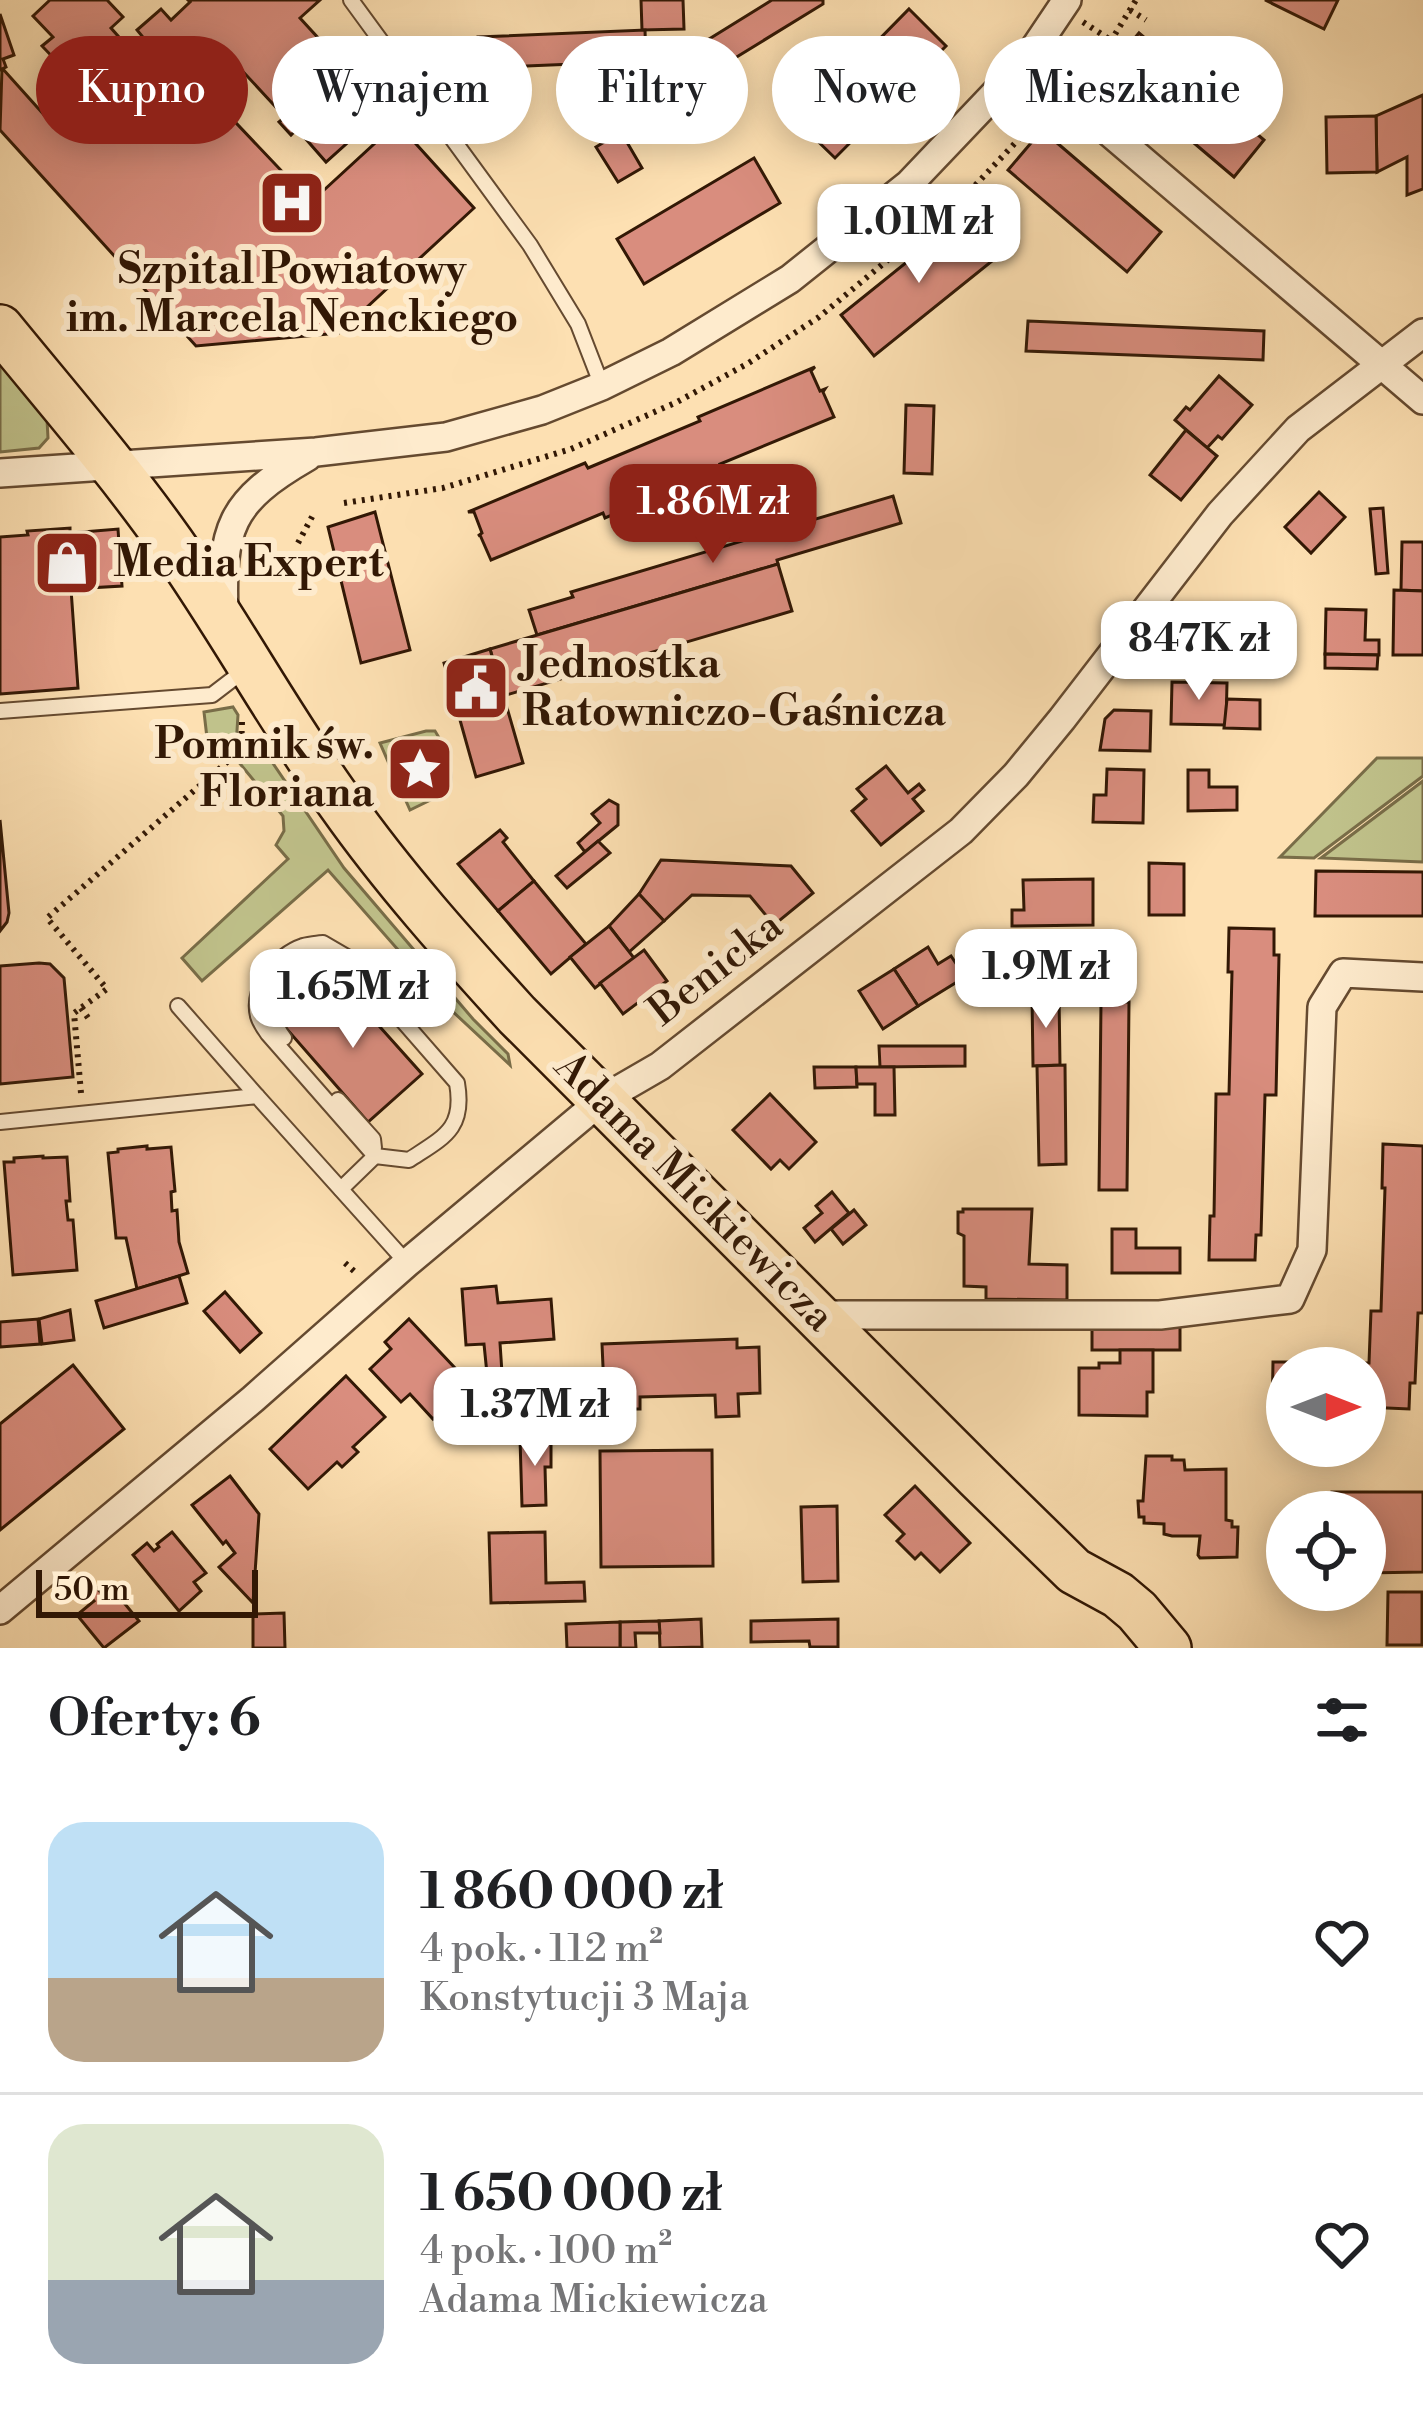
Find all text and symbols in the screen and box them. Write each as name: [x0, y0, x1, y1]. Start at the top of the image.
chip: Kupno: [36, 36, 248, 144]
chip: Wynajem: [272, 36, 532, 144]
chip: Filtry: [556, 36, 748, 144]
chip: Nowe: [772, 36, 960, 144]
chip: Mieszkanie: [984, 36, 1283, 144]
hospital icon: Szpital Powiatowy im. Marcela Nenckiego: [257, 168, 327, 238]
pin: 1.01M zł: [795, 184, 1043, 286]
text: 1.01M zł: [844, 198, 994, 247]
place label: Szpital Powiatowy im. Marcela Nenckiego: [66, 244, 518, 345]
pin: 1.86M zł: [589, 464, 837, 566]
text: 1.86M zł: [637, 478, 789, 527]
shop icon: Media Expert: [32, 528, 102, 598]
place label: Media Expert: [113, 537, 385, 590]
pin: 847K zł: [1088, 601, 1310, 703]
text: 847K zł: [1128, 615, 1270, 664]
place label: Jednostka Ratowniczo-Gaśnicza: [517, 638, 946, 739]
public building icon: Jednostka Ratowniczo-Gaśnicza: [441, 653, 511, 723]
place label: Pomnik św. Floriana: [154, 719, 374, 820]
place icon: Pomnik św. Floriana: [385, 734, 455, 804]
street label: Benicka: [638, 900, 794, 1038]
pin: 1.9M zł: [935, 929, 1157, 1031]
text: 1.9M zł: [982, 943, 1110, 992]
pin: 1.65M zł: [229, 949, 477, 1051]
text: 1.65M zł: [277, 963, 429, 1012]
street label: Adama Mickiewicza: [542, 1040, 846, 1344]
north arrow: [1266, 1347, 1386, 1467]
map controls: [1266, 1347, 1386, 1611]
pin: 1.37M zł: [411, 1367, 659, 1469]
text: 1.37M zł: [460, 1381, 610, 1430]
button: locate: [1266, 1491, 1386, 1611]
scale bar: [36, 1564, 258, 1617]
text: 50 m: [54, 1570, 130, 1611]
icon: filters: [1309, 1687, 1375, 1753]
text: Oferty: 6: [48, 1688, 261, 1752]
text: 1 860 000 zł: [420, 1861, 723, 1925]
icon: home: [144, 1870, 288, 2014]
icon: heart: [1309, 1909, 1375, 1975]
text: 4 pok. · 112 m²: [420, 1925, 663, 1974]
text: Konstytucji 3 Maja: [420, 1974, 749, 2023]
text: 1 650 000 zł: [420, 2163, 722, 2227]
icon: home: [144, 2172, 288, 2316]
icon: heart: [1309, 2211, 1375, 2277]
text: 4 pok. · 100 m²: [420, 2227, 672, 2276]
text: Adama Mickiewicza: [420, 2276, 768, 2325]

